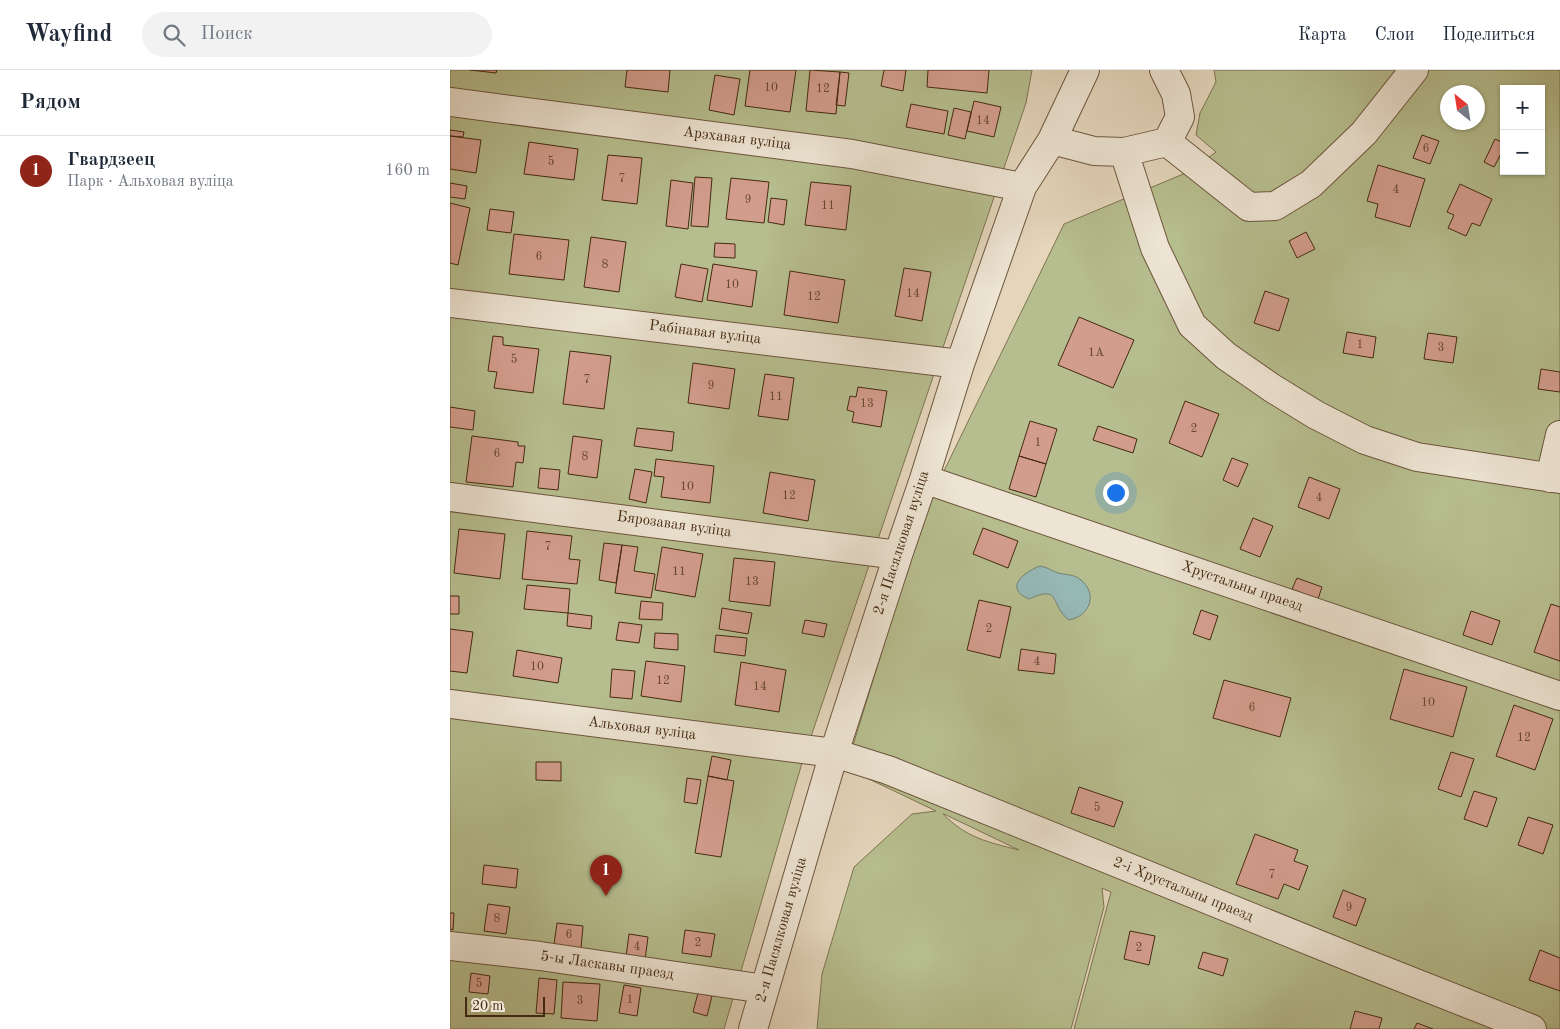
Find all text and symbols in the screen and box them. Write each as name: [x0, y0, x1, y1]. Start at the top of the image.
search box: [142, 12, 492, 57]
icon: search: [160, 21, 188, 49]
text: Wayfind: [25, 23, 112, 47]
text: Поиск: [200, 25, 253, 44]
text: Карта: [1298, 26, 1347, 44]
text: Слои: [1375, 26, 1414, 44]
text: Поделиться: [1442, 26, 1535, 44]
house number: 10: [764, 82, 778, 94]
house number: 12: [816, 83, 830, 95]
north arrow: [1440, 85, 1485, 130]
map controls: [1500, 85, 1545, 175]
button: +: [1500, 85, 1545, 130]
text: Рядом: [20, 92, 81, 113]
house number: 14: [976, 115, 990, 127]
street label: Арэхавая вуліца: [682, 125, 793, 153]
button: −: [1500, 130, 1545, 175]
house number: 6: [1423, 143, 1430, 155]
text: Гвардзеец: [67, 151, 155, 170]
house number: 5: [548, 155, 555, 168]
text: 1: [31, 163, 41, 179]
text: 160 m: [385, 163, 430, 179]
house number: 7: [619, 173, 625, 185]
text: Парк · Альховая вуліца: [67, 174, 234, 190]
house number: 4: [1393, 184, 1400, 196]
house number: 9: [745, 194, 751, 206]
house number: 11: [821, 200, 835, 212]
house number: 6: [536, 251, 543, 263]
house number: 8: [602, 259, 609, 271]
house number: 10: [725, 279, 739, 291]
house number: 14: [906, 288, 920, 300]
house number: 12: [807, 291, 821, 303]
street label: Рабінавая вуліца: [648, 319, 763, 347]
house number: 1: [1357, 339, 1363, 351]
house number: 3: [1438, 342, 1444, 354]
house number: 1А: [1088, 347, 1104, 359]
house number: 5: [511, 353, 518, 366]
house number: 7: [584, 374, 590, 386]
house number: 9: [708, 380, 714, 392]
house number: 11: [769, 391, 783, 403]
house number: 13: [860, 398, 874, 410]
house number: 2: [1191, 423, 1197, 435]
house number: 1: [1035, 437, 1041, 449]
house number: 6: [494, 448, 501, 460]
house number: 8: [582, 451, 589, 463]
street label: 2-я Пасялковая вуліца: [872, 469, 933, 617]
your location: [1103, 480, 1129, 506]
house number: 10: [680, 481, 694, 493]
house number: 12: [782, 490, 796, 502]
house number: 4: [1316, 492, 1323, 504]
street label: Бярозавая вуліца: [616, 510, 733, 541]
house number: 7: [545, 541, 551, 553]
street label: Хрустальны праезд: [1179, 559, 1305, 615]
house number: 11: [672, 566, 686, 578]
house number: 13: [745, 576, 759, 588]
house number: 2: [986, 623, 992, 635]
house number: 4: [1034, 656, 1041, 668]
house number: 10: [530, 661, 544, 673]
house number: 12: [656, 675, 670, 687]
house number: 14: [753, 681, 767, 693]
house number: 10: [1421, 697, 1435, 709]
house number: 6: [1249, 702, 1256, 714]
street label: Альховая вуліца: [587, 715, 698, 743]
house number: 12: [1517, 732, 1531, 744]
house number: 5: [1094, 801, 1101, 814]
pin: 1: [590, 855, 622, 896]
street label: 2-я Пасялковая вуліца: [754, 855, 810, 1004]
street label: 2-і Хрустальны праезд: [1111, 855, 1256, 925]
house number: 7: [1269, 869, 1275, 881]
house number: 9: [1346, 902, 1352, 914]
house number: 8: [494, 913, 501, 925]
house number: 6: [566, 929, 573, 941]
house number: 2: [695, 937, 701, 949]
house number: 4: [634, 941, 641, 953]
house number: 2: [1136, 942, 1142, 954]
street label: 5-ы Ласкавы праезд: [539, 949, 675, 983]
house number: 5: [476, 977, 483, 990]
scale bar: [465, 994, 545, 1017]
house number: 1: [627, 994, 633, 1006]
house number: 3: [577, 995, 583, 1007]
text: 20 m: [472, 999, 503, 1013]

